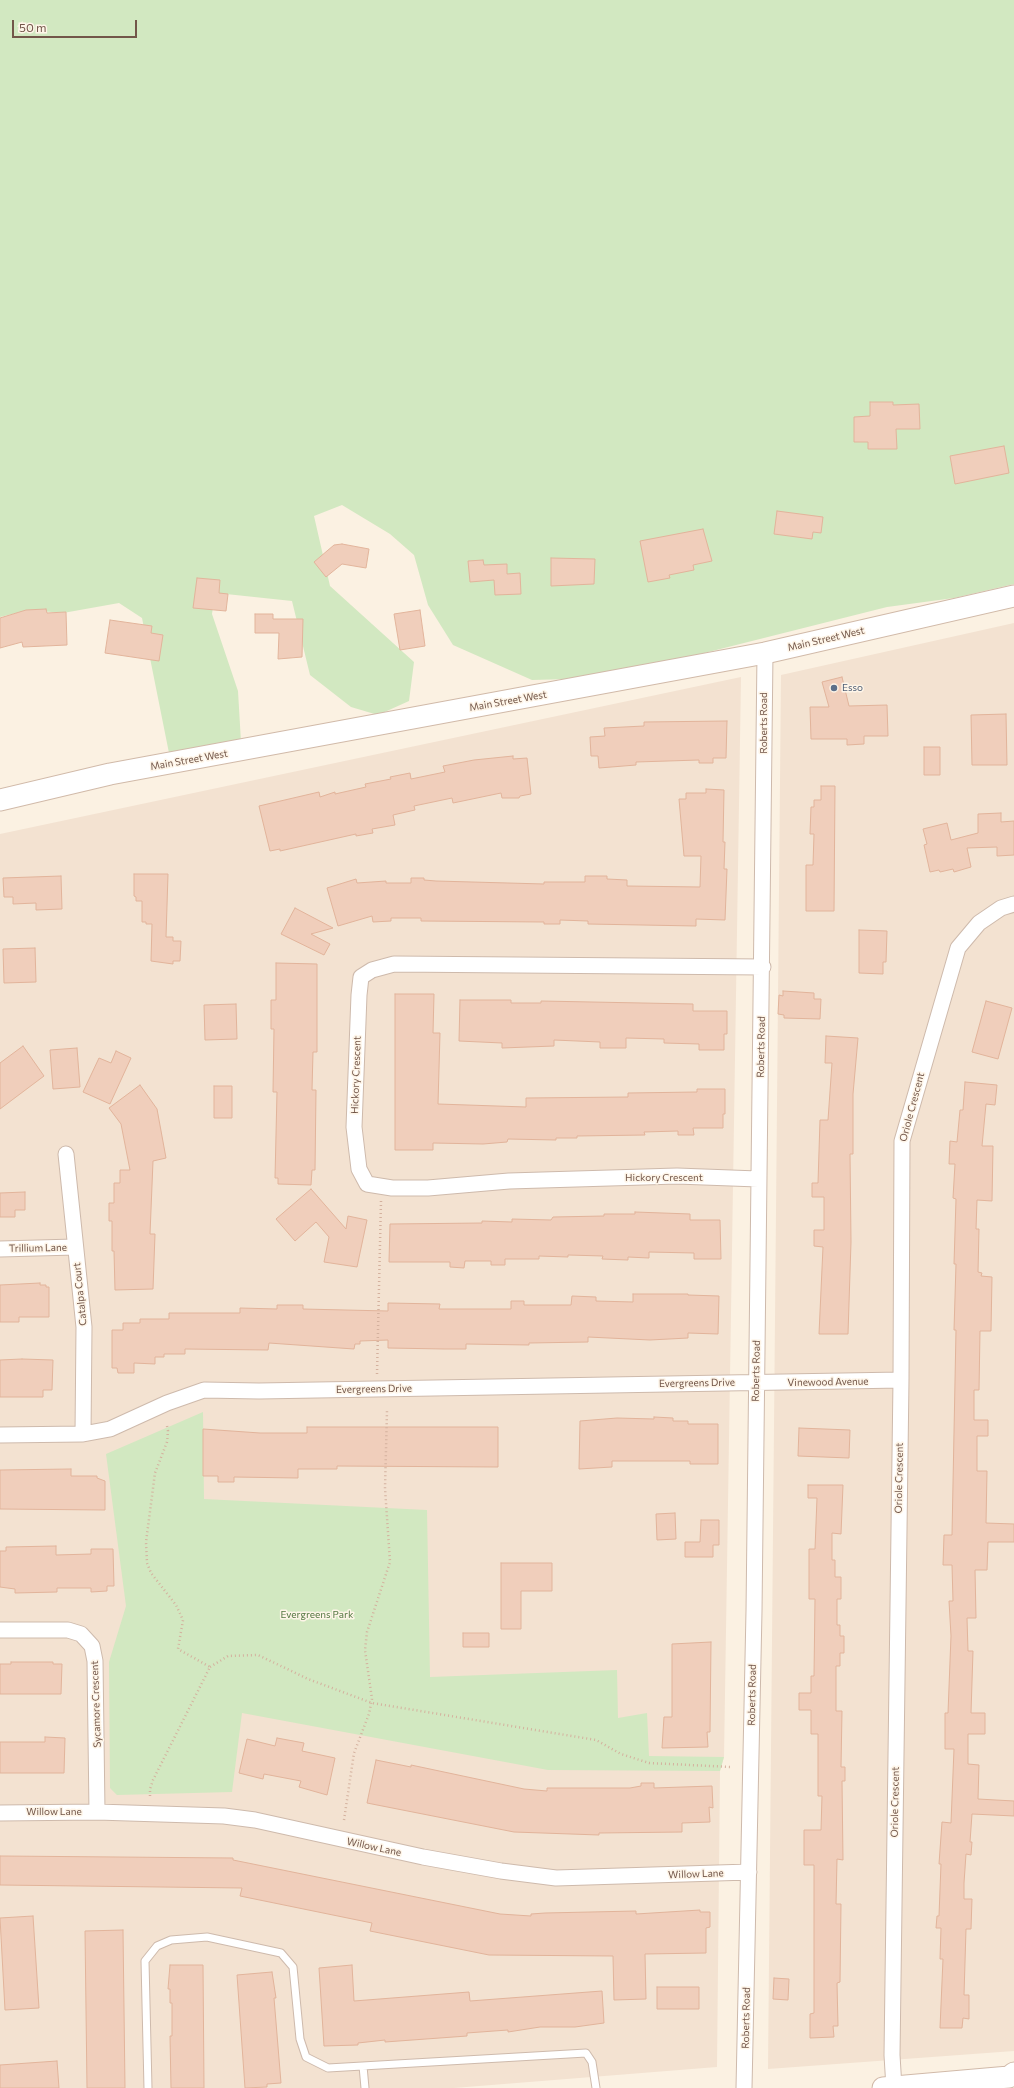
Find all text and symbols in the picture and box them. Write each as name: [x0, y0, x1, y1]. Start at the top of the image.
scale bar: [14, 12, 139, 38]
text: 50 m: [19, 20, 47, 34]
street label: Main Street West: [786, 624, 866, 654]
place label: Esso: [842, 682, 863, 694]
marker: Esso: [829, 683, 839, 693]
street label: Main Street West: [468, 688, 548, 714]
street label: Roberts Road: [758, 692, 770, 754]
street label: Main Street West: [149, 747, 229, 773]
street label: Roberts Road: [754, 1016, 768, 1078]
street label: Hickory Crescent: [349, 1036, 363, 1114]
street label: Oriole Crescent: [897, 1071, 927, 1143]
street label: Hickory Crescent: [625, 1172, 703, 1184]
street label: Trillium Lane: [9, 1241, 67, 1255]
street label: Catalpa Court: [71, 1262, 89, 1326]
street label: Roberts Road: [749, 1340, 763, 1402]
street label: Vinewood Avenue: [787, 1375, 869, 1389]
street label: Evergreens Drive: [659, 1376, 735, 1390]
street label: Evergreens Drive: [336, 1382, 412, 1396]
street label: Oriole Crescent: [892, 1442, 906, 1514]
park label: Evergreens Park: [281, 1609, 353, 1621]
street label: Sycamore Crescent: [88, 1660, 104, 1748]
street label: Roberts Road: [745, 1664, 759, 1726]
street label: Oriole Crescent: [888, 1766, 902, 1838]
street label: Willow Lane: [26, 1806, 82, 1818]
street label: Willow Lane: [346, 1835, 402, 1859]
street label: Willow Lane: [668, 1867, 724, 1881]
street label: Roberts Road: [739, 1987, 753, 2049]

